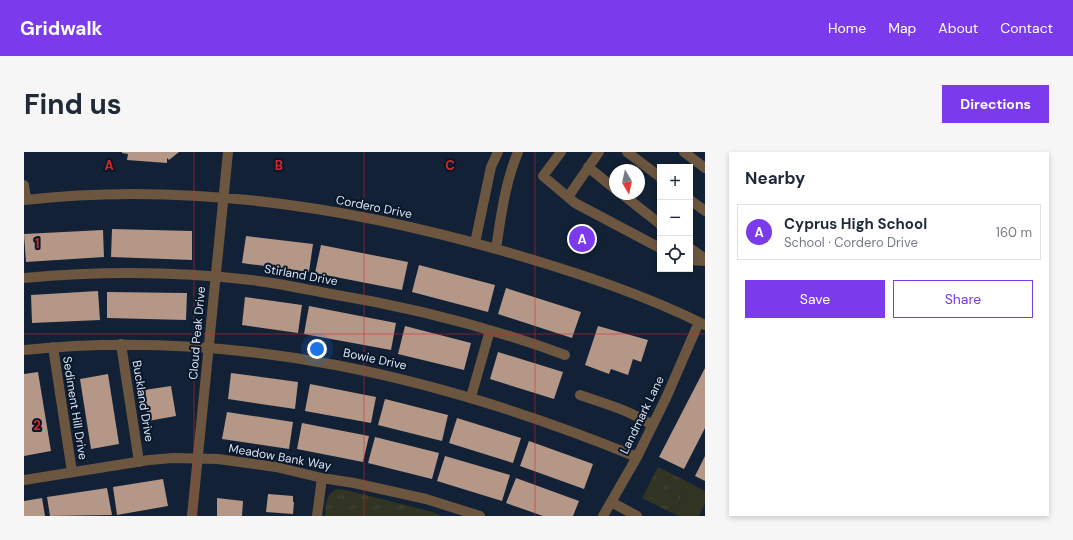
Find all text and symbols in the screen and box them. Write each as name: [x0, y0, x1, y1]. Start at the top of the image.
text: Gridwalk: [20, 16, 102, 41]
text: Home: [828, 19, 866, 37]
text: Map: [888, 19, 916, 37]
text: About: [938, 19, 978, 37]
text: Contact: [1000, 19, 1053, 37]
button: Directions: [942, 85, 1049, 123]
text: Find us: [24, 86, 122, 123]
text: A: [104, 157, 114, 174]
text: B: [275, 157, 283, 174]
text: C: [445, 157, 455, 174]
north arrow: [609, 164, 645, 200]
map controls: [657, 164, 693, 272]
button: +: [657, 164, 693, 200]
text: Nearby: [745, 167, 805, 189]
street label: Cordero Drive: [335, 192, 414, 222]
button: −: [657, 200, 693, 236]
text: Cyprus High School: [784, 214, 927, 234]
pin: A: [569, 224, 595, 254]
text: A: [754, 224, 764, 241]
text: 160 m: [996, 224, 1032, 241]
text: School · Cordero Drive: [784, 234, 918, 251]
text: 1: [35, 235, 39, 252]
button: locate: [657, 236, 693, 272]
street label: Stirland Drive: [263, 261, 339, 289]
button: Save: [745, 280, 885, 318]
button: Share: [893, 280, 1033, 318]
street label: Cloud Peak Drive: [185, 286, 209, 380]
your location: [307, 339, 327, 359]
street label: Bowie Drive: [342, 344, 408, 374]
street label: Sediment Hill Drive: [59, 355, 91, 461]
street label: Buckland Drive: [129, 359, 157, 443]
street label: Landmark Lane: [616, 373, 668, 457]
text: 2: [33, 417, 41, 434]
street label: Meadow Bank Way: [227, 440, 333, 474]

